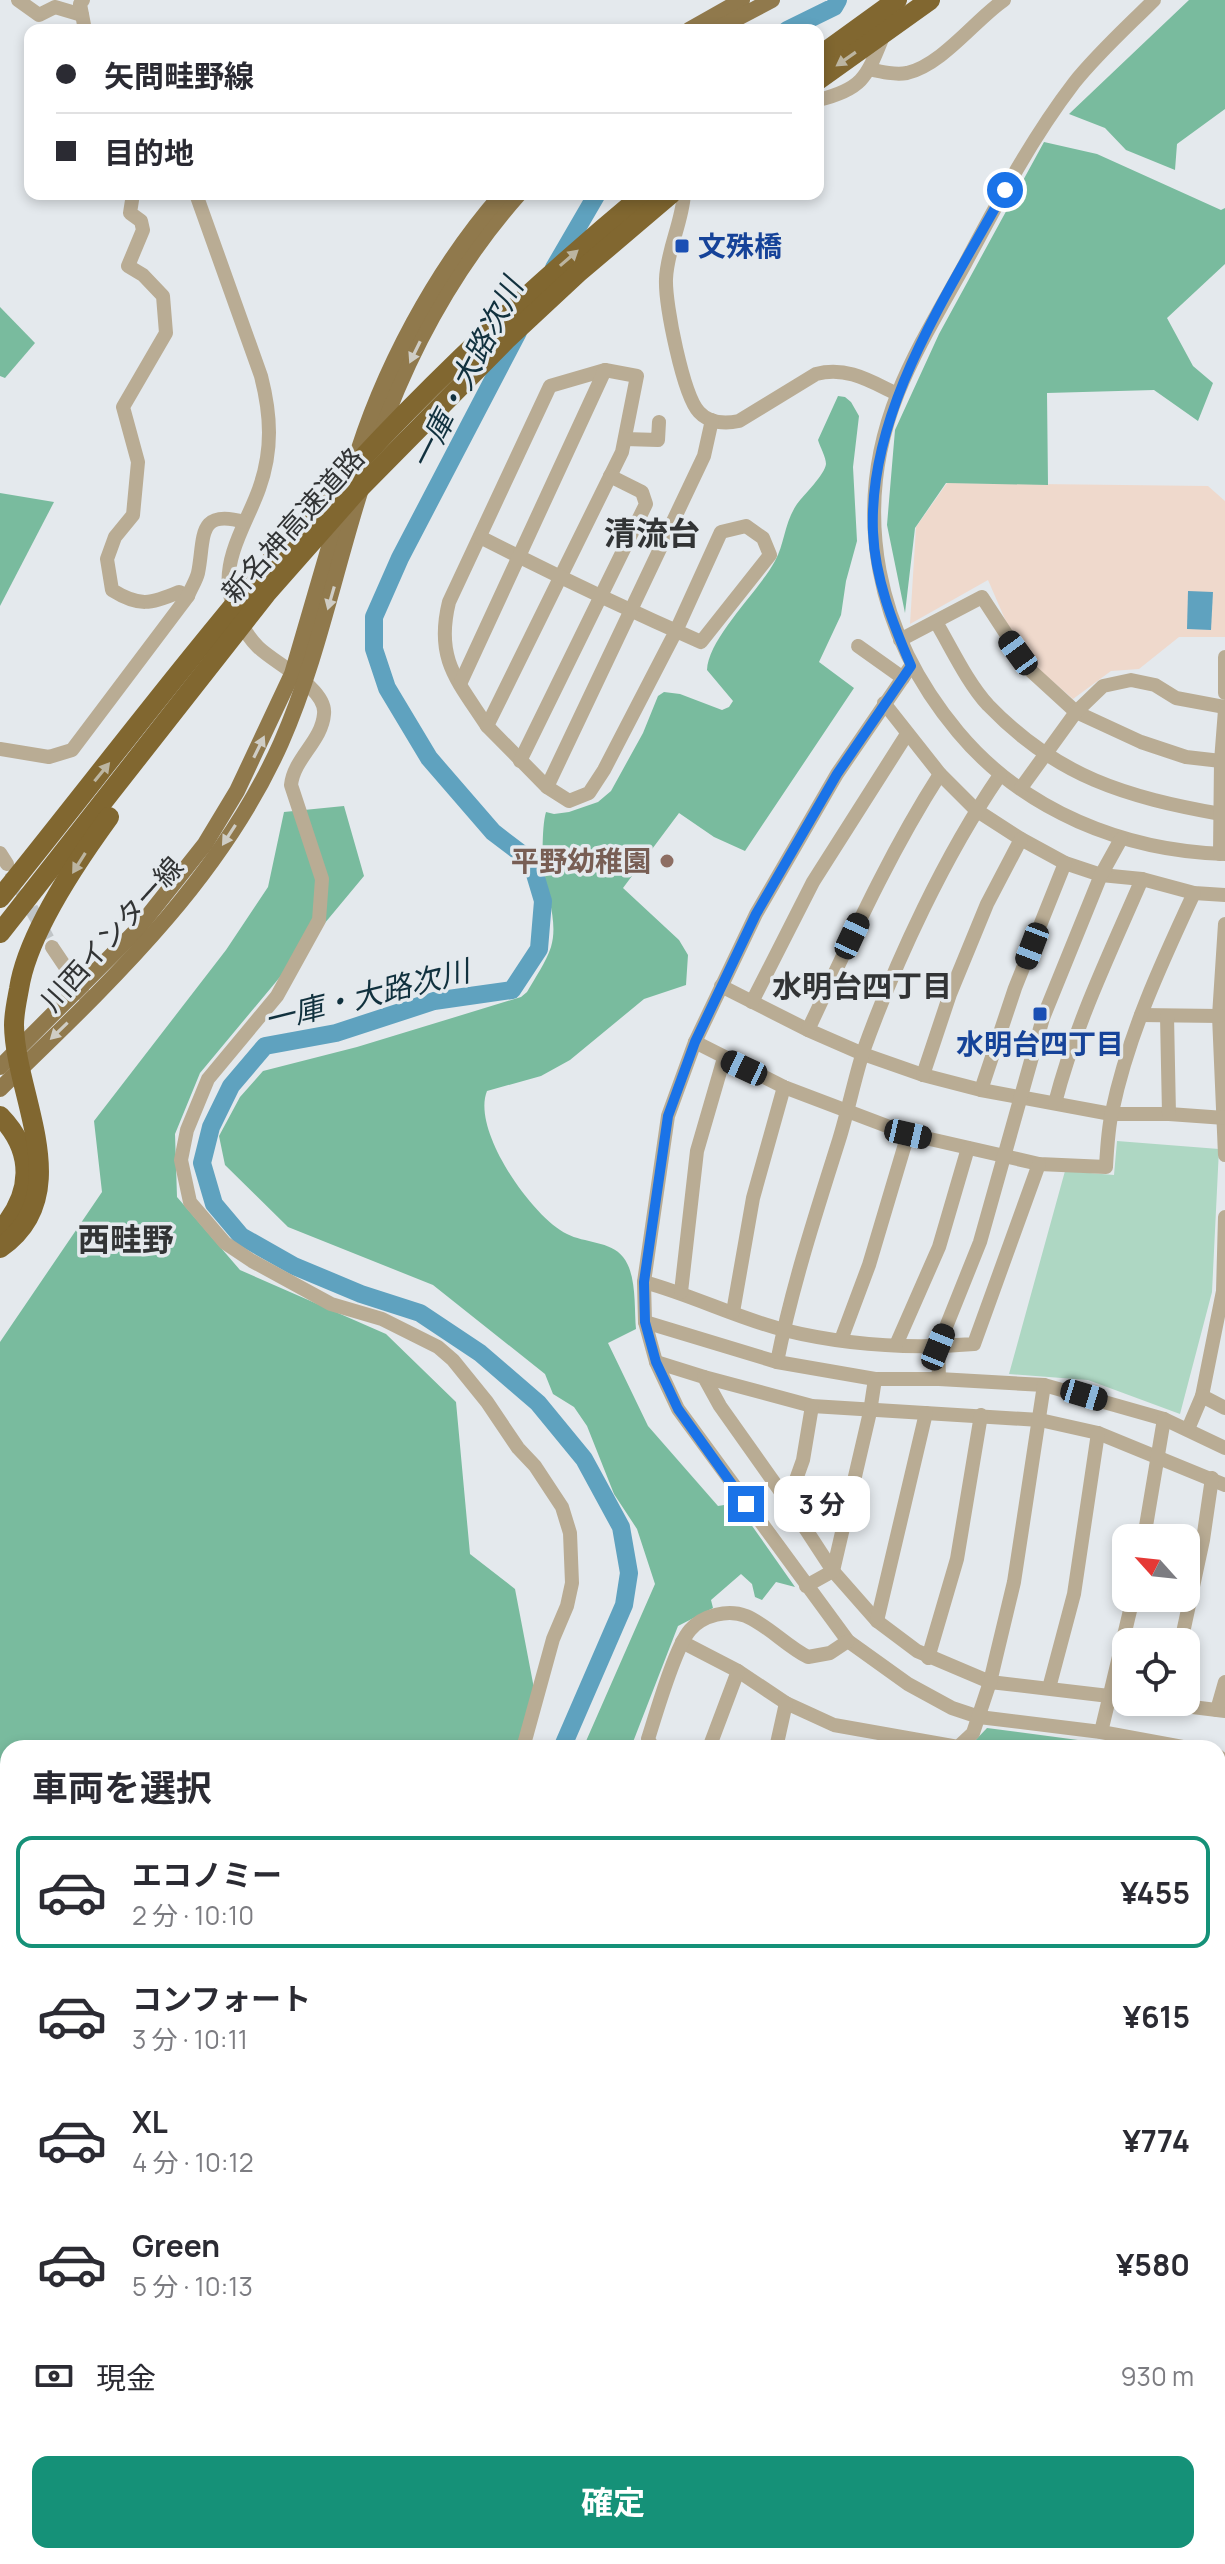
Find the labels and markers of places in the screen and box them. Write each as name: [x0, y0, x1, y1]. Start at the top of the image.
place label: 文殊橋: [698, 226, 782, 264]
marker: 文殊橋: [673, 237, 691, 255]
place label: 平野幼稚園: [511, 841, 651, 879]
marker: 平野幼稚園: [658, 852, 676, 870]
marker: 水明台四丁目: [1031, 1005, 1049, 1023]
place label: 水明台四丁目: [956, 1024, 1124, 1062]

